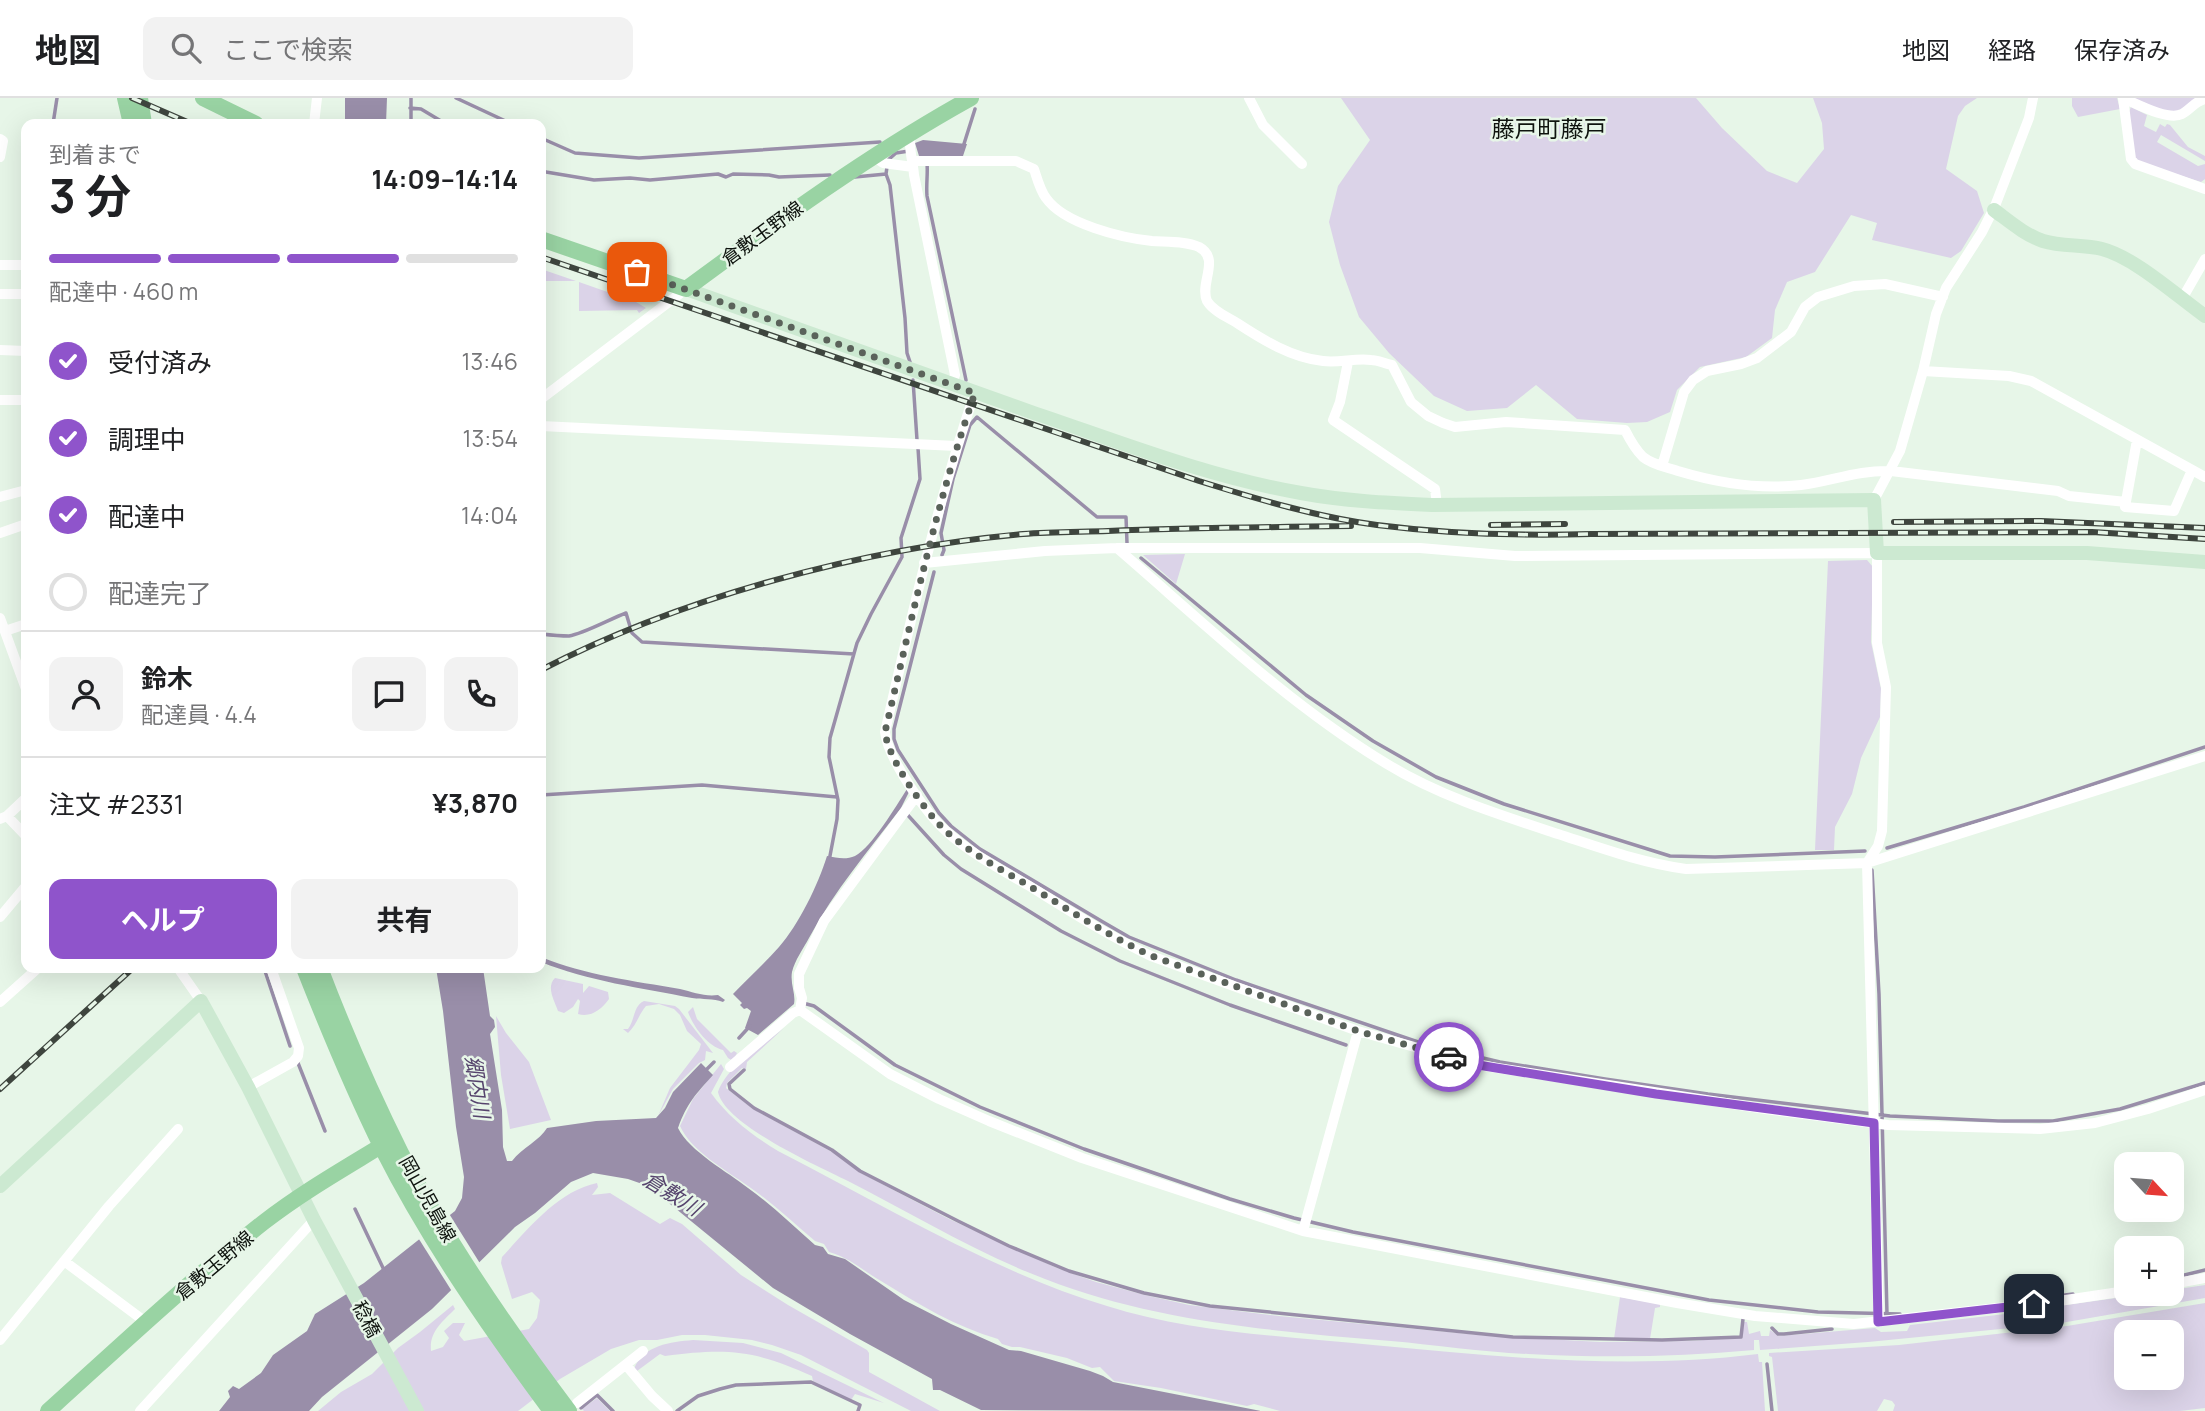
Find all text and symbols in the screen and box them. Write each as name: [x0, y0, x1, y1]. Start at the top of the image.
search box: [143, 17, 633, 80]
text: 地図: [35, 27, 101, 72]
icon: search: [167, 29, 205, 67]
text: ここで検索: [223, 31, 353, 67]
text: 地図: [1902, 33, 1950, 66]
text: 経路: [1988, 33, 2036, 66]
text: 保存済み: [2074, 33, 2170, 66]
district label: 藤戸町藤戸: [1492, 112, 1607, 144]
text: 到着まで: [49, 138, 141, 170]
text: 14:09–14:14: [371, 161, 518, 197]
text: 3 分: [49, 164, 131, 227]
street label: 倉敷玉野線: [716, 195, 808, 271]
pin: [607, 242, 667, 302]
icon: bag: [618, 253, 656, 291]
text: 配達中 · 460 m: [49, 275, 198, 307]
icon: check: [49, 342, 87, 380]
text: 受付済み: [108, 344, 212, 380]
text: 13:46: [462, 345, 518, 377]
icon: check: [49, 419, 87, 457]
text: 調理中: [108, 421, 186, 457]
text: 13:54: [463, 422, 518, 454]
icon: check: [49, 496, 87, 534]
text: 配達中: [108, 498, 186, 534]
text: 14:04: [461, 499, 518, 531]
text: 配達完了: [108, 575, 212, 611]
button: person: [49, 657, 123, 731]
button: chat: [352, 657, 426, 731]
button: phone: [444, 657, 518, 731]
text: 鈴木: [141, 660, 193, 696]
text: 配達員 · 4.4: [141, 698, 257, 730]
text: ¥3,870: [432, 785, 518, 821]
text: 注文 #2331: [49, 786, 184, 822]
button: ヘルプ: [49, 879, 277, 959]
button: 共有: [291, 879, 518, 959]
courier: [1414, 1022, 1484, 1092]
icon: car: [1430, 1038, 1468, 1076]
water label: 郷内川: [459, 1054, 497, 1122]
street label: 岡山児島線: [394, 1151, 462, 1247]
north arrow: [2114, 1152, 2184, 1222]
map controls: [2114, 1152, 2184, 1390]
water label: 倉敷川: [638, 1165, 708, 1223]
street label: 倉敷玉野線: [169, 1225, 259, 1305]
button: +: [2114, 1236, 2184, 1306]
pin: [2004, 1274, 2064, 1334]
icon: home: [2015, 1285, 2053, 1323]
street label: 稔橋: [347, 1296, 387, 1342]
button: −: [2114, 1320, 2184, 1390]

